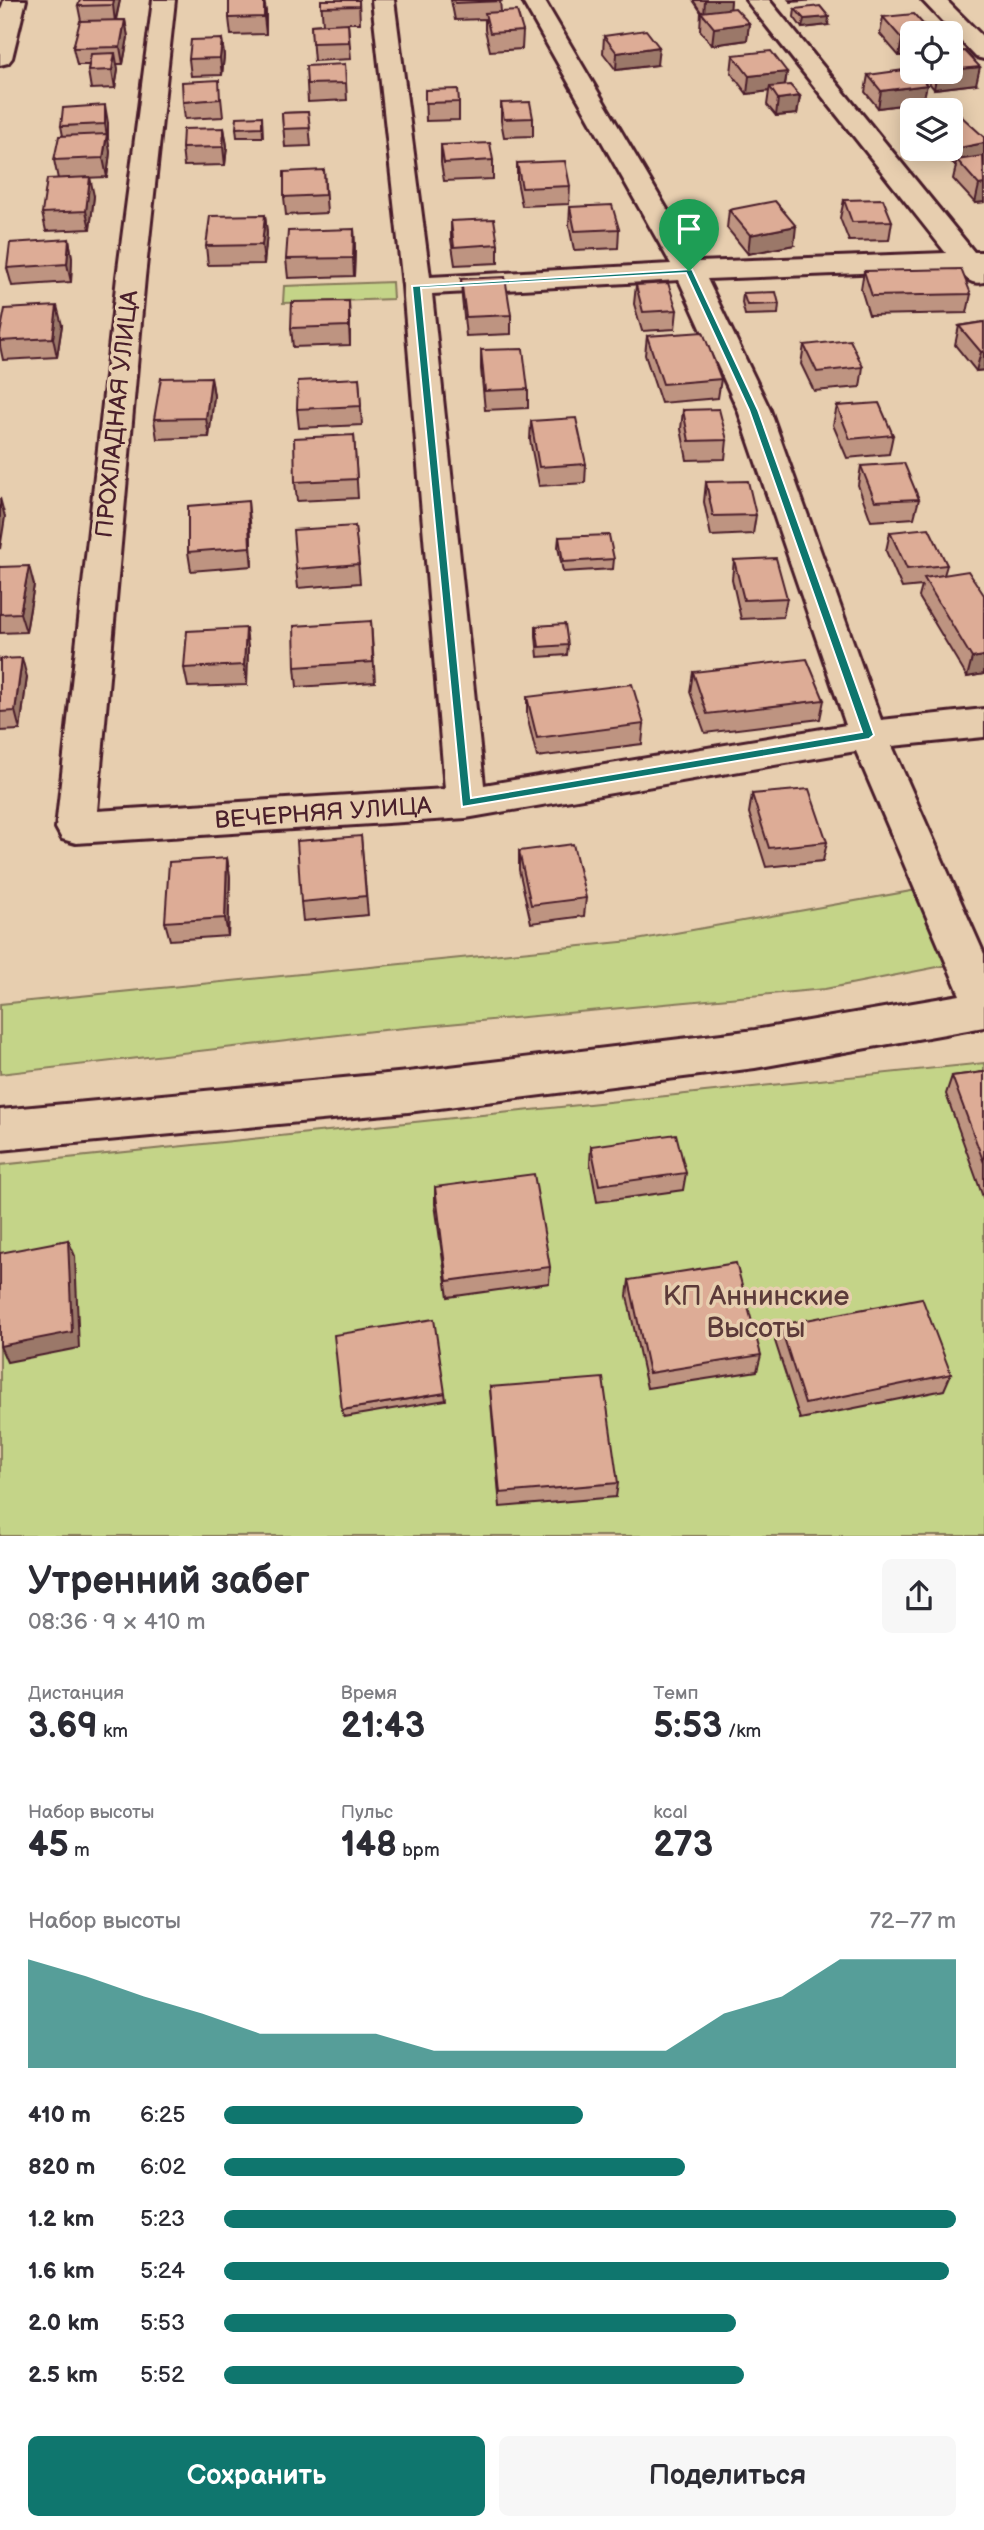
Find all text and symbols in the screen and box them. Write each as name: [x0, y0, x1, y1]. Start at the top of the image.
map controls: [900, 21, 963, 161]
button: locate: [900, 21, 963, 84]
button: layers: [900, 98, 963, 161]
pin: [659, 199, 719, 271]
icon: arrive: [670, 210, 708, 248]
street label: ПРОХЛАДНАЯ УЛИЦА: [90, 288, 144, 539]
street label: ВЕЧЕРНЯЯ УЛИЦА: [214, 791, 433, 835]
park label: КП Аннинские Высоты: [663, 1280, 849, 1345]
text: Утренний забег: [28, 1559, 310, 1604]
button: share: [882, 1559, 956, 1633]
text: 08:36 · 9 × 410 m: [28, 1608, 205, 1636]
text: Дистанция: [28, 1682, 124, 1705]
text: Время: [341, 1682, 397, 1705]
text: Темп: [653, 1682, 698, 1705]
text: 3.69: [28, 1705, 98, 1748]
text: 21:43: [341, 1705, 425, 1748]
text: 5:53: [653, 1705, 723, 1748]
text: km: [98, 1720, 128, 1743]
text: /km: [723, 1720, 761, 1743]
text: Набор высоты: [28, 1801, 154, 1824]
text: Пульс: [341, 1801, 393, 1824]
text: kcal: [653, 1801, 687, 1824]
text: 45: [28, 1824, 69, 1867]
text: 148: [341, 1824, 397, 1867]
text: 273: [653, 1824, 713, 1867]
text: m: [69, 1839, 90, 1862]
text: bpm: [397, 1839, 440, 1862]
text: Набор высоты: [28, 1907, 181, 1935]
text: 72–77 m: [870, 1907, 956, 1935]
text: 410 m: [28, 2101, 91, 2129]
text: 6:25: [140, 2101, 185, 2129]
text: 820 m: [28, 2153, 95, 2181]
text: 6:02: [140, 2153, 186, 2181]
text: 1.2 km: [28, 2205, 94, 2233]
text: 5:23: [140, 2205, 185, 2233]
text: 1.6 km: [28, 2257, 95, 2285]
text: 5:24: [140, 2257, 185, 2285]
text: 2.0 km: [28, 2309, 99, 2337]
text: 5:53: [140, 2309, 185, 2337]
text: 2.5 km: [28, 2361, 98, 2389]
text: 5:52: [140, 2361, 185, 2389]
button: Сохранить: [28, 2436, 485, 2516]
button: Поделиться: [499, 2436, 956, 2516]

